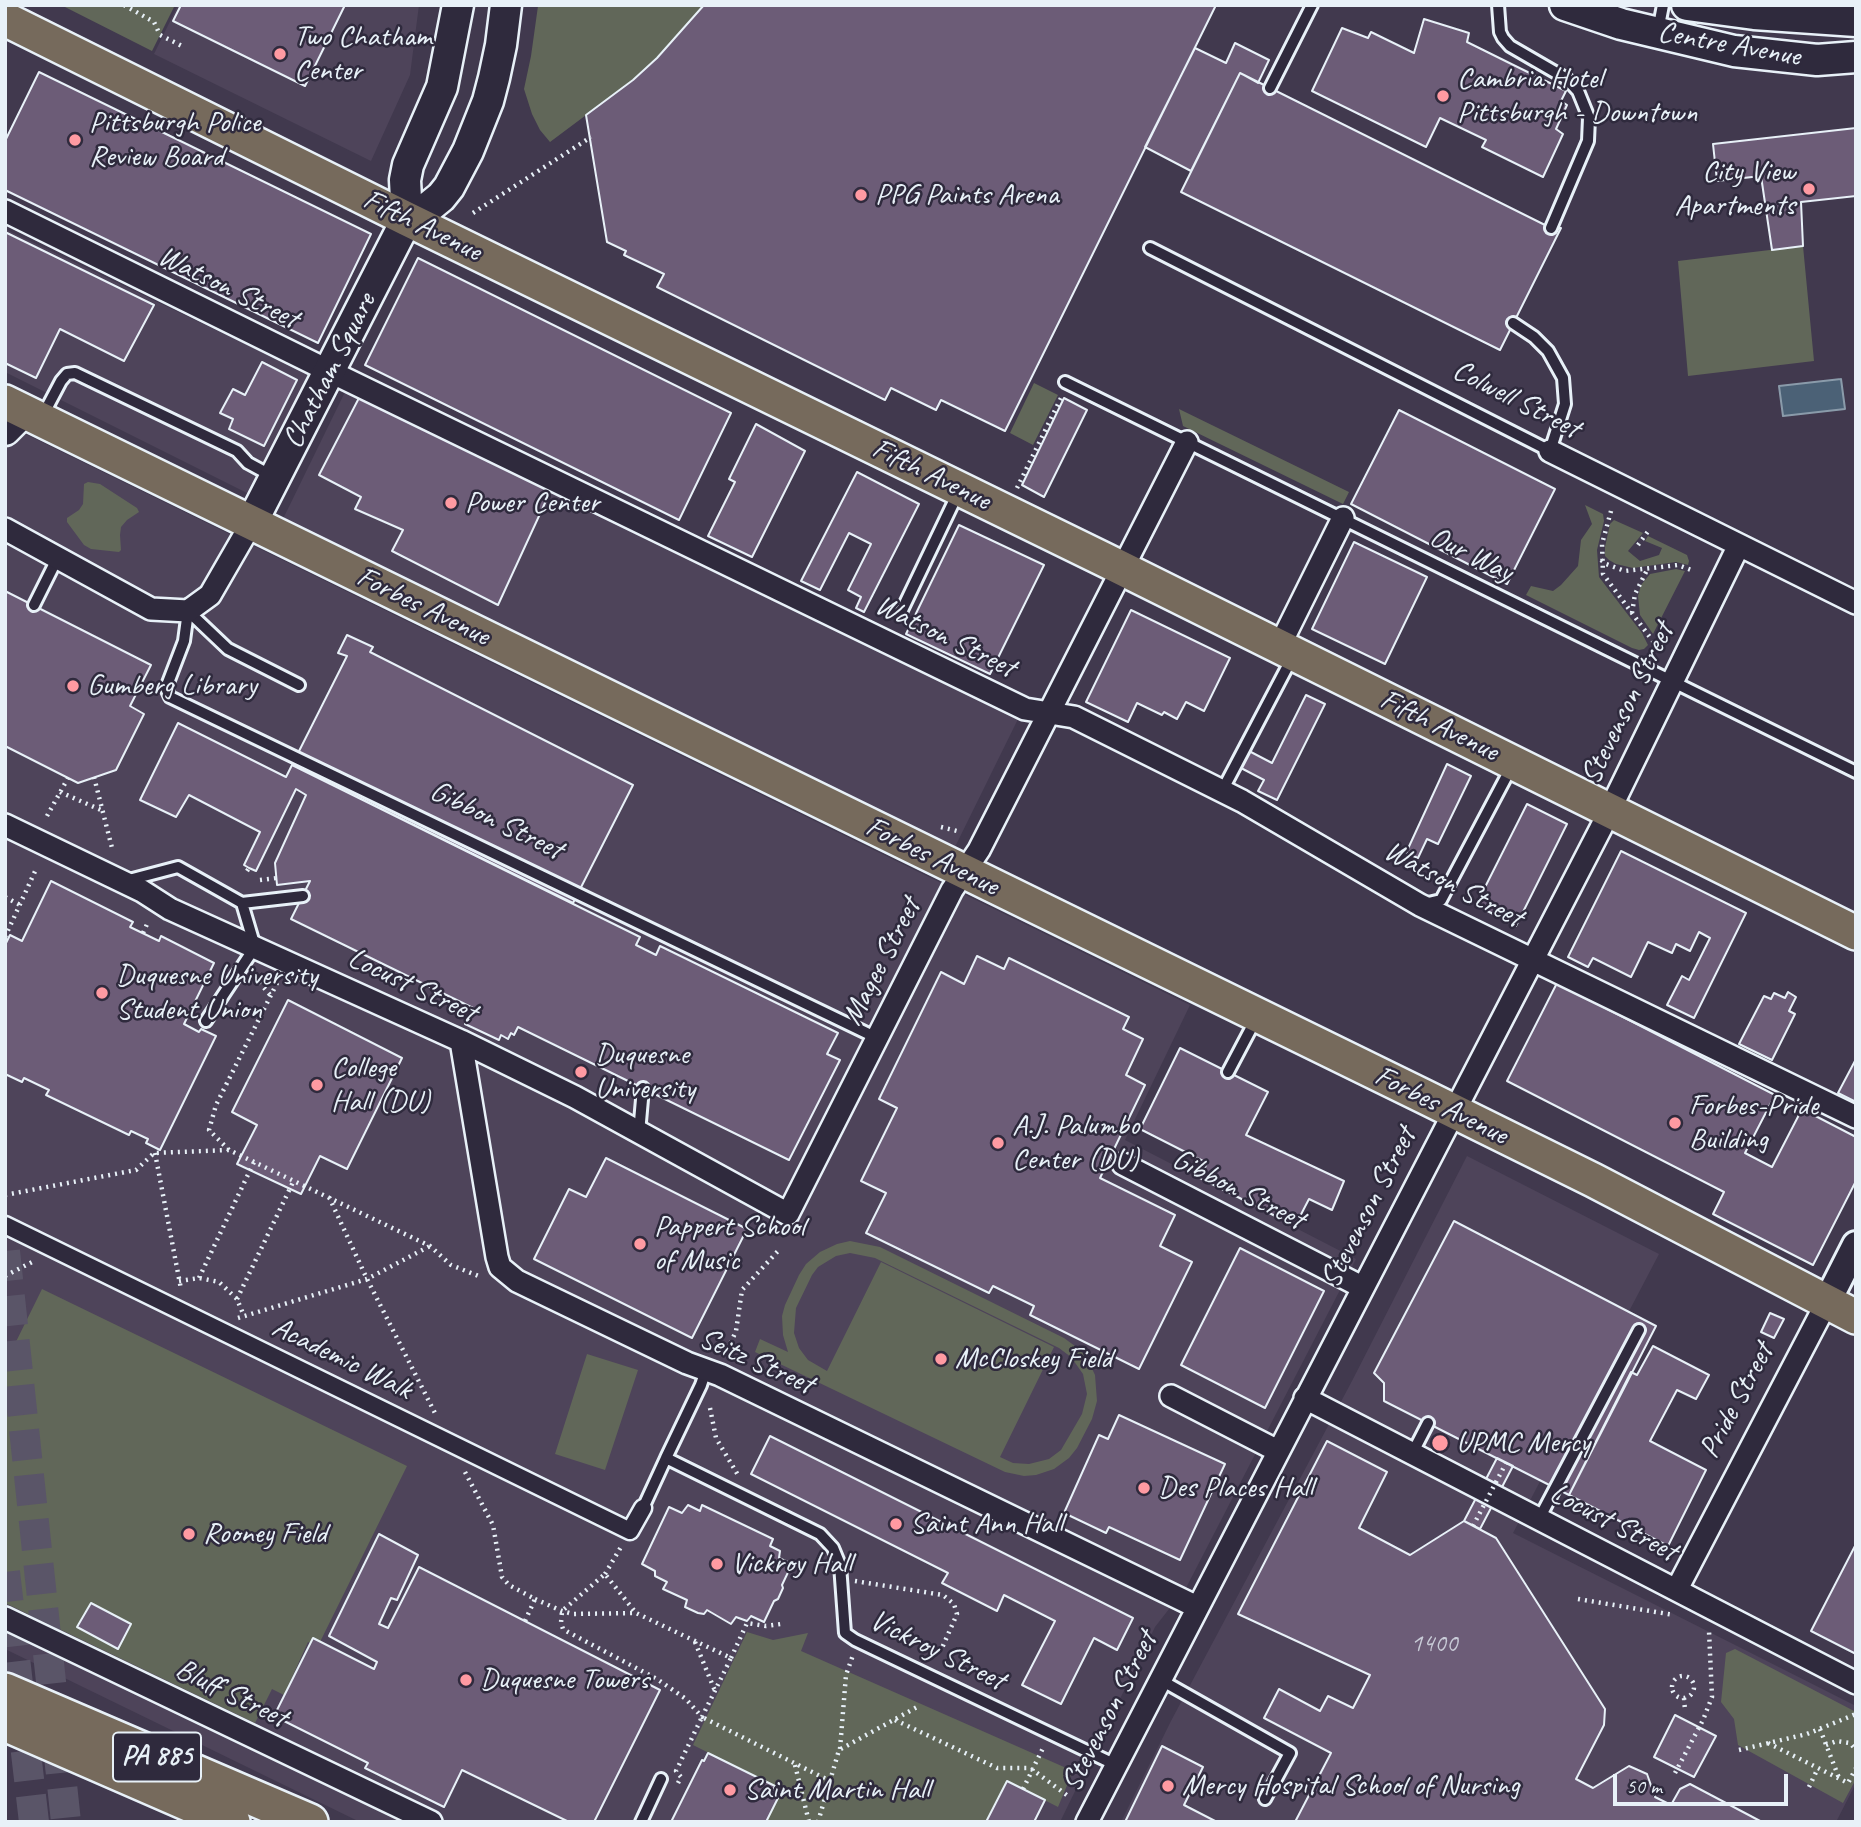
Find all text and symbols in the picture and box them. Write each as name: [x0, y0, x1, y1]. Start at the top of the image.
street label: Centre Avenue: [1655, 15, 1803, 75]
place label: Two Chatham Center: [294, 19, 432, 90]
marker: Two Chatham Center: [272, 46, 288, 62]
place label: Cambria Hotel Pittsburgh - Downtown: [1457, 61, 1697, 132]
marker: Cambria Hotel Pittsburgh - Downtown: [1435, 88, 1451, 104]
place label: Pittsburgh Police Review Board: [89, 105, 260, 176]
marker: Pittsburgh Police Review Board: [67, 132, 83, 148]
place label: City View Apartments: [1675, 154, 1795, 224]
place label: PPG Paints Arena: [875, 177, 1058, 213]
marker: City View Apartments: [1801, 181, 1817, 197]
street label: Fifth Avenue: [357, 182, 487, 270]
marker: PPG Paints Arena: [853, 187, 869, 203]
street label: Watson Street: [152, 239, 304, 337]
street label: Chatham Square: [275, 287, 385, 455]
street label: Colwell Street: [1446, 353, 1586, 447]
street label: Fifth Avenue: [866, 431, 996, 519]
place label: Power Center: [465, 485, 600, 521]
marker: Power Center: [443, 495, 459, 511]
street label: Our Way: [1423, 519, 1519, 591]
street label: Forbes Avenue: [351, 559, 495, 655]
street label: Watson Street: [869, 588, 1021, 686]
street label: Stevenson Street: [1573, 617, 1683, 791]
place label: Gumberg Library: [87, 668, 257, 704]
marker: Gumberg Library: [65, 678, 81, 694]
street label: Fifth Avenue: [1374, 682, 1504, 770]
street label: Gibbon Street: [424, 773, 568, 869]
street label: Forbes Avenue: [860, 809, 1004, 905]
street label: Watson Street: [1378, 834, 1528, 936]
street label: Magee Street: [835, 893, 929, 1031]
street label: Locust Street: [342, 941, 482, 1031]
place label: Duquesne University Student Union: [116, 958, 317, 1028]
marker: Duquesne University Student Union: [94, 985, 110, 1001]
place label: Duquesne University: [595, 1037, 695, 1108]
place label: College Hall (DU): [331, 1050, 430, 1120]
street label: Forbes Avenue: [1369, 1058, 1513, 1154]
marker: Duquesne University: [573, 1064, 589, 1080]
marker: College Hall (DU): [309, 1077, 325, 1093]
place label: Forbes-Pride Building: [1689, 1088, 1818, 1158]
place label: A.J. Palumbo Center (DU): [1012, 1108, 1139, 1178]
marker: Forbes-Pride Building: [1667, 1115, 1683, 1131]
street label: Stevenson Street: [1313, 1122, 1425, 1294]
marker: A.J. Palumbo Center (DU): [990, 1135, 1006, 1151]
street label: Gibbon Street: [1166, 1141, 1310, 1239]
place label: Pappert School of Music: [654, 1209, 805, 1280]
marker: Pappert School of Music: [632, 1236, 648, 1252]
street label: Academic Walk: [266, 1310, 418, 1408]
street label: Seitz Street: [693, 1321, 819, 1403]
street label: Pride Street: [1692, 1338, 1782, 1464]
place label: McCloskey Field: [955, 1341, 1112, 1377]
marker: McCloskey Field: [933, 1351, 949, 1367]
place label: UPMC Mercy: [1456, 1425, 1590, 1461]
marker: UPMC Mercy: [1430, 1433, 1450, 1453]
place label: Des Places Hall: [1158, 1470, 1313, 1506]
street label: Locust Street: [1543, 1476, 1683, 1570]
marker: Des Places Hall: [1136, 1480, 1152, 1496]
place label: Saint Ann Hall: [910, 1506, 1063, 1542]
place label: Rooney Field: [203, 1516, 327, 1552]
marker: Saint Ann Hall: [888, 1516, 904, 1532]
marker: Rooney Field: [181, 1526, 197, 1542]
place label: Vickroy Hall: [731, 1546, 852, 1582]
marker: Vickroy Hall: [709, 1556, 725, 1572]
street label: Vickroy Street: [863, 1603, 1011, 1699]
street label: Stevenson Street: [1054, 1626, 1166, 1798]
house number: 1400: [1411, 1628, 1457, 1660]
street label: Bluff Street: [169, 1652, 293, 1736]
place label: Duquesne Towers: [480, 1662, 649, 1698]
marker: Duquesne Towers: [458, 1672, 474, 1688]
road number: PA 885: [113, 1732, 201, 1782]
scale bar: [1616, 1760, 1791, 1804]
place label: Mercy Hospital School of Nursing: [1182, 1768, 1520, 1804]
place label: Saint Martin Hall: [744, 1772, 930, 1808]
text: 50 m: [1626, 1773, 1662, 1799]
marker: Mercy Hospital School of Nursing: [1160, 1778, 1176, 1794]
marker: Saint Martin Hall: [722, 1782, 738, 1798]

